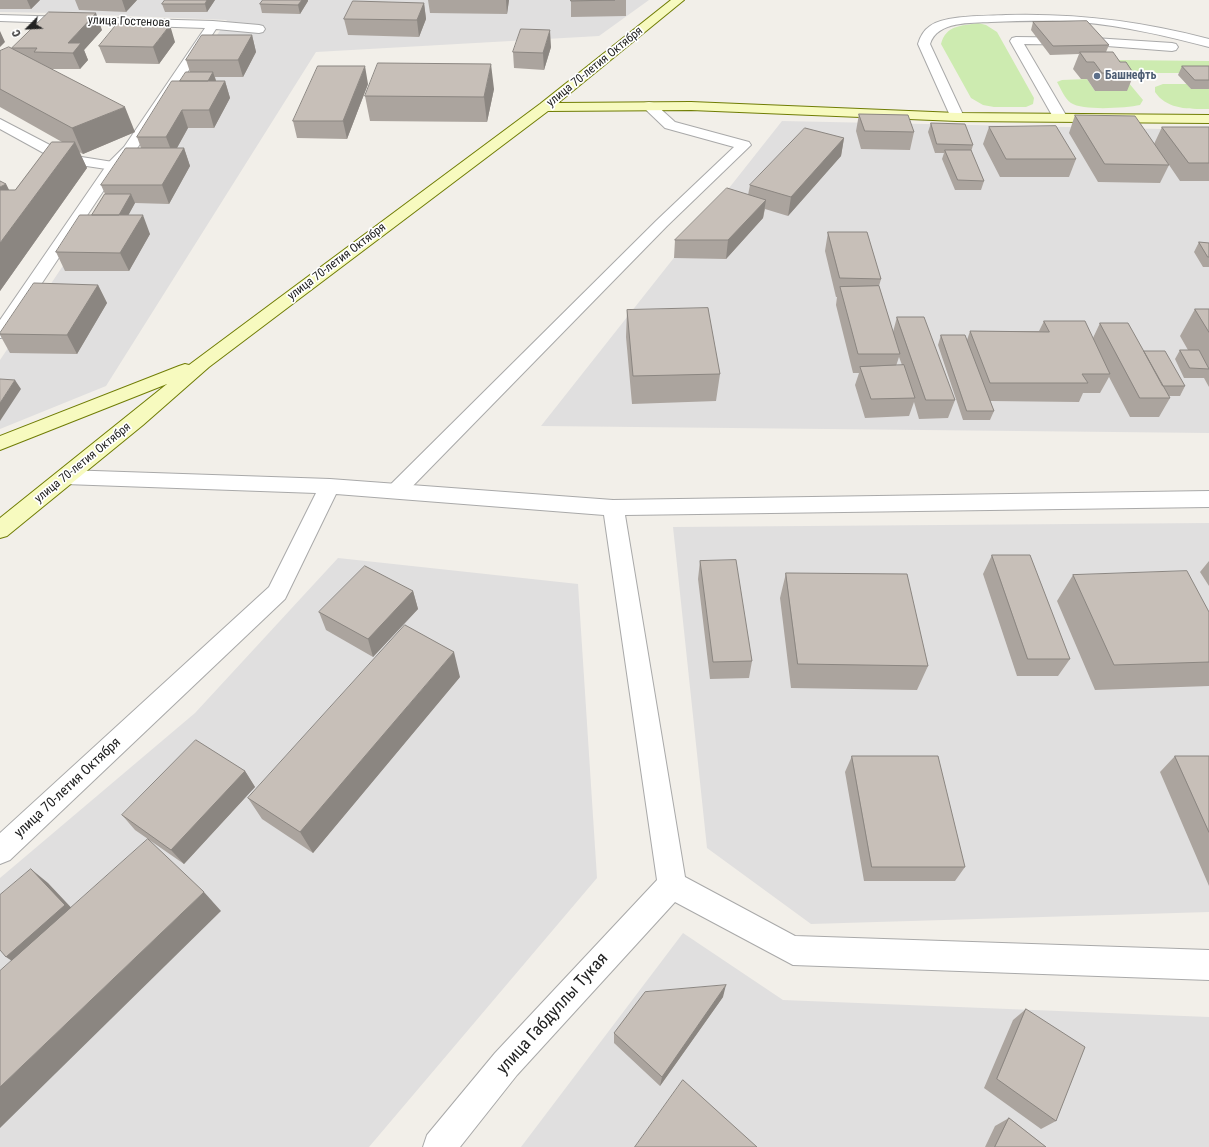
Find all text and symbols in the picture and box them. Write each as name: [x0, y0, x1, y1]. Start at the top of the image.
north arrow: [8, 8, 48, 48]
street label: улица Гостенова: [88, 13, 170, 31]
street label: улица 70-летия Октября: [544, 24, 646, 110]
text: С: [9, 28, 24, 39]
place label: Башнефть: [1105, 69, 1156, 83]
marker: Башнефть: [1092, 71, 1102, 81]
street label: улица 70-летия Октября: [285, 220, 389, 304]
street label: улица 70-летия Октября: [32, 420, 134, 506]
street label: улица 70-летия Октября: [11, 734, 125, 842]
street label: улица Габдуллы Тукая: [493, 949, 613, 1079]

